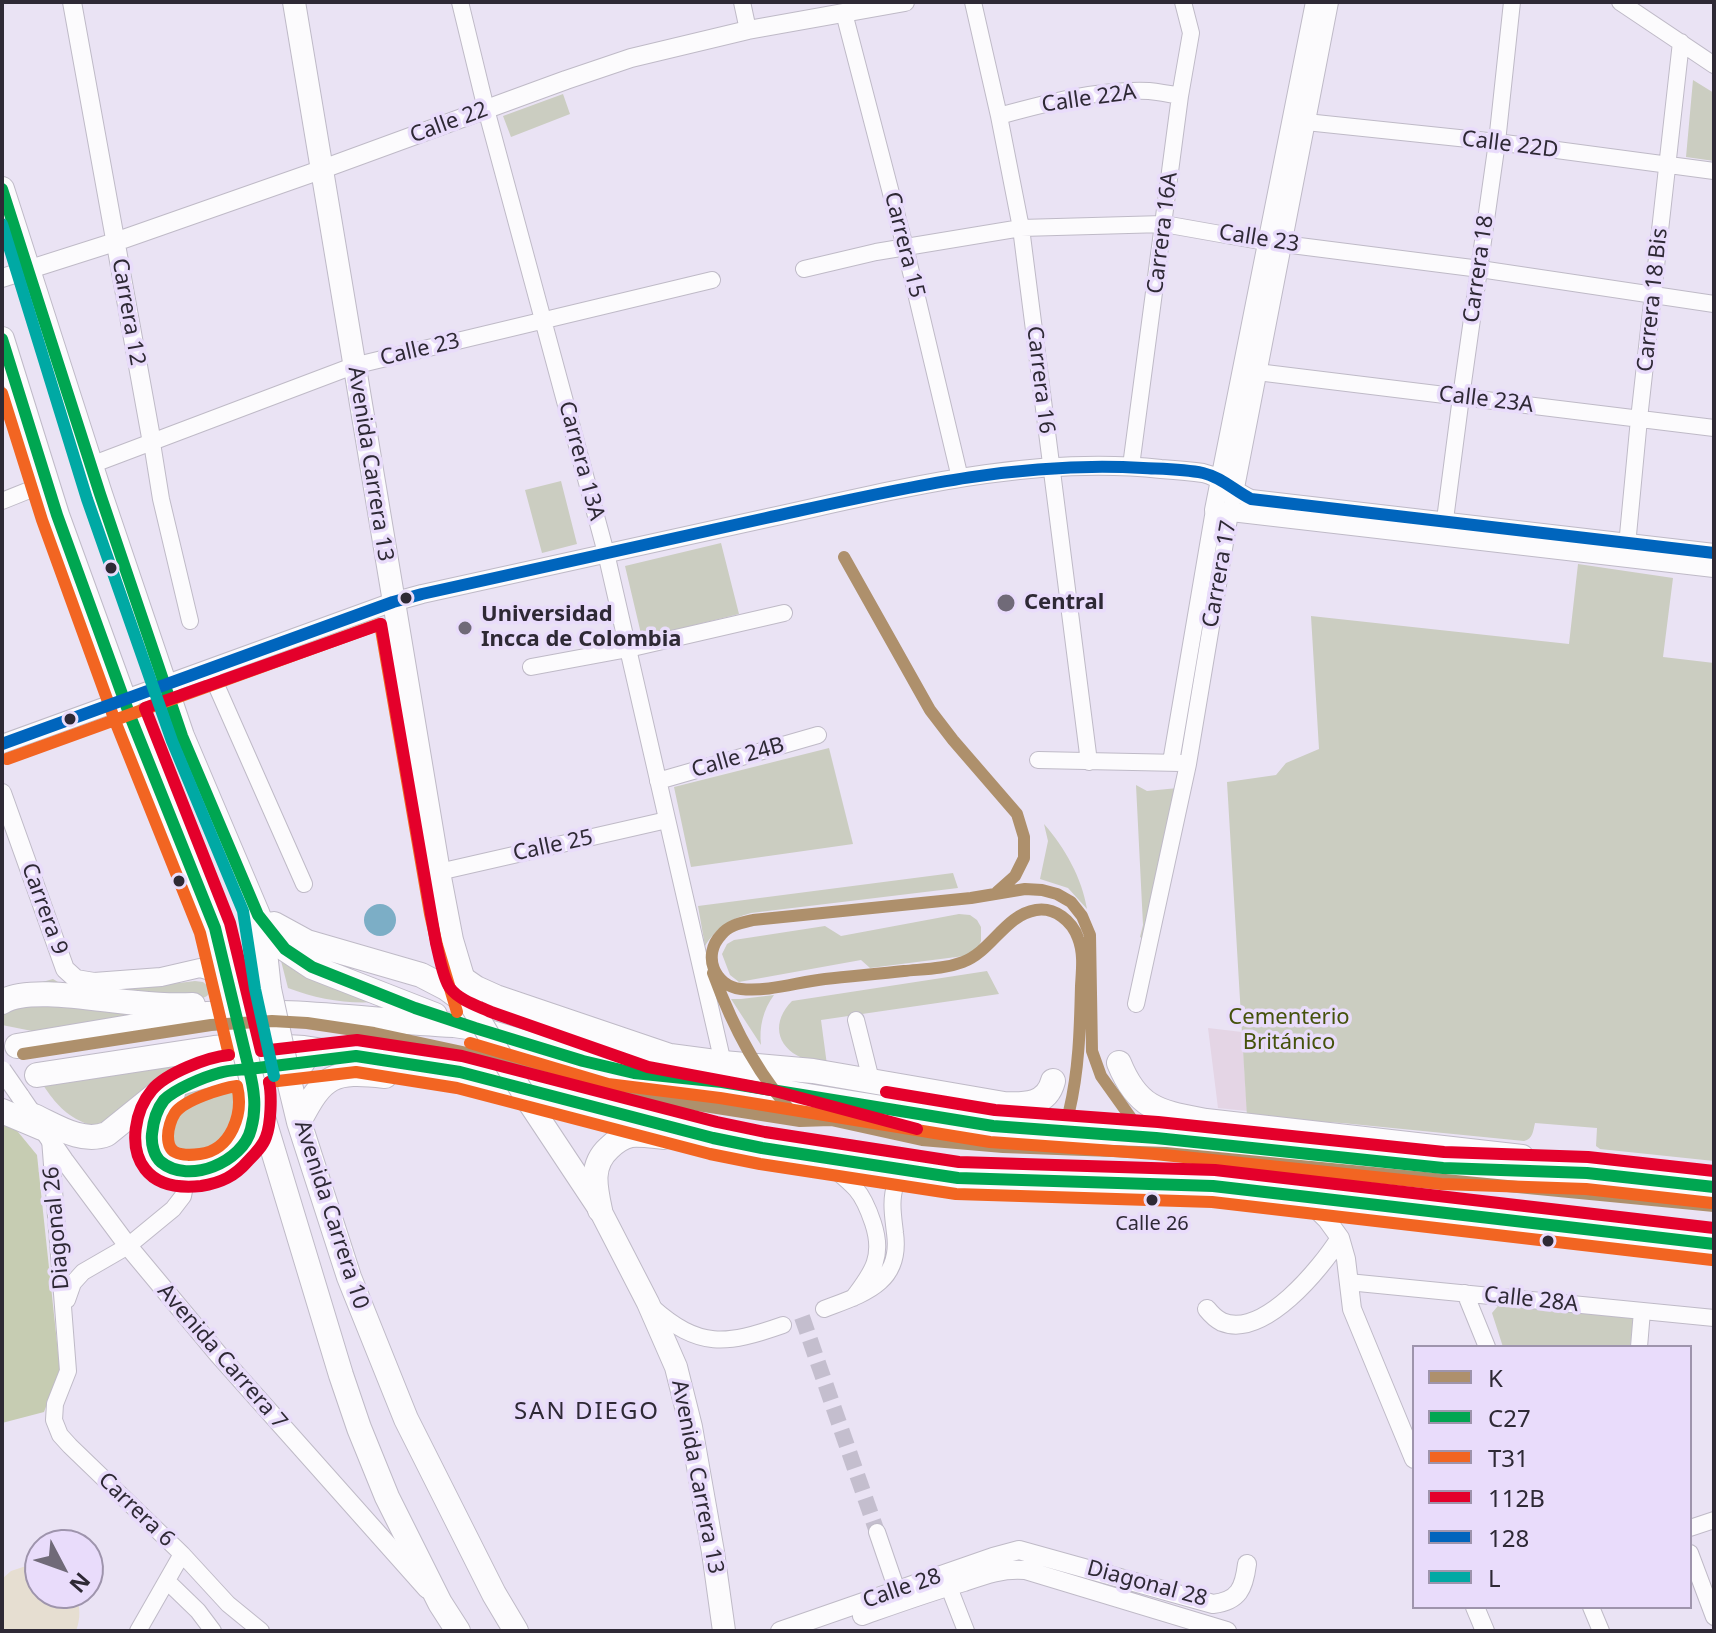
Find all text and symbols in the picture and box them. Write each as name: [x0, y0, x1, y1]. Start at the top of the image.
street label: Calle 22A: [1040, 79, 1138, 119]
street label: Calle 22: [406, 97, 492, 149]
street label: Calle 22D: [1460, 126, 1560, 164]
street label: Carrera 16A: [1142, 171, 1184, 295]
street label: Carrera 15: [878, 189, 930, 301]
street label: Carrera 18: [1458, 214, 1500, 324]
street label: Calle 23: [1217, 220, 1301, 258]
street label: Carrera 18 Bis: [1632, 227, 1674, 373]
street label: Carrera 12: [106, 256, 150, 368]
street label: Carrera 16: [1020, 325, 1060, 435]
street label: Calle 23: [378, 328, 462, 372]
street label: Avenida Carrera 13: [342, 365, 398, 563]
street label: Calle 23A: [1437, 381, 1535, 419]
street label: Carrera 13A: [552, 399, 610, 523]
street label: Carrera 17: [1198, 518, 1242, 630]
unlabelled marker: [103, 560, 119, 576]
unlabelled marker: [398, 590, 414, 606]
place label: Central: [1024, 590, 1104, 616]
marker: Central: [995, 592, 1017, 614]
place label: Universidad Incca de Colombia: [481, 602, 682, 654]
marker: Universidad Incca de Colombia: [456, 619, 474, 637]
unlabelled marker: [62, 711, 78, 727]
street label: Calle 24B: [689, 732, 787, 784]
street label: Calle 25: [511, 825, 595, 867]
street label: Carrera 9: [15, 860, 73, 958]
unlabelled marker: [171, 873, 187, 889]
park label: Cementerio Británico: [1228, 1005, 1350, 1056]
street label: Avenida Carrera 10: [288, 1117, 374, 1313]
street label: Diagonal 26: [38, 1165, 76, 1291]
marker: Calle 26: [1144, 1192, 1160, 1208]
place label: Calle 26: [1115, 1212, 1189, 1236]
unlabelled marker: [1540, 1233, 1556, 1249]
street label: Avenida Carrera 7: [152, 1279, 292, 1435]
street label: Calle 28A: [1482, 1282, 1580, 1318]
legend: [1412, 1345, 1692, 1609]
text: K: [1488, 1361, 1503, 1394]
street label: Avenida Carrera 13: [665, 1378, 729, 1576]
district label: SAN DIEGO: [514, 1398, 660, 1426]
text: C27: [1488, 1401, 1531, 1434]
text: T31: [1488, 1441, 1529, 1474]
street label: Carrera 6: [92, 1467, 180, 1553]
text: 112B: [1488, 1481, 1545, 1514]
text: 128: [1488, 1521, 1529, 1554]
north arrow: [24, 1529, 104, 1609]
street label: Diagonal 28: [1084, 1555, 1210, 1613]
text: L: [1488, 1561, 1501, 1594]
street label: Calle 28: [859, 1563, 945, 1615]
text: N: [63, 1567, 98, 1600]

